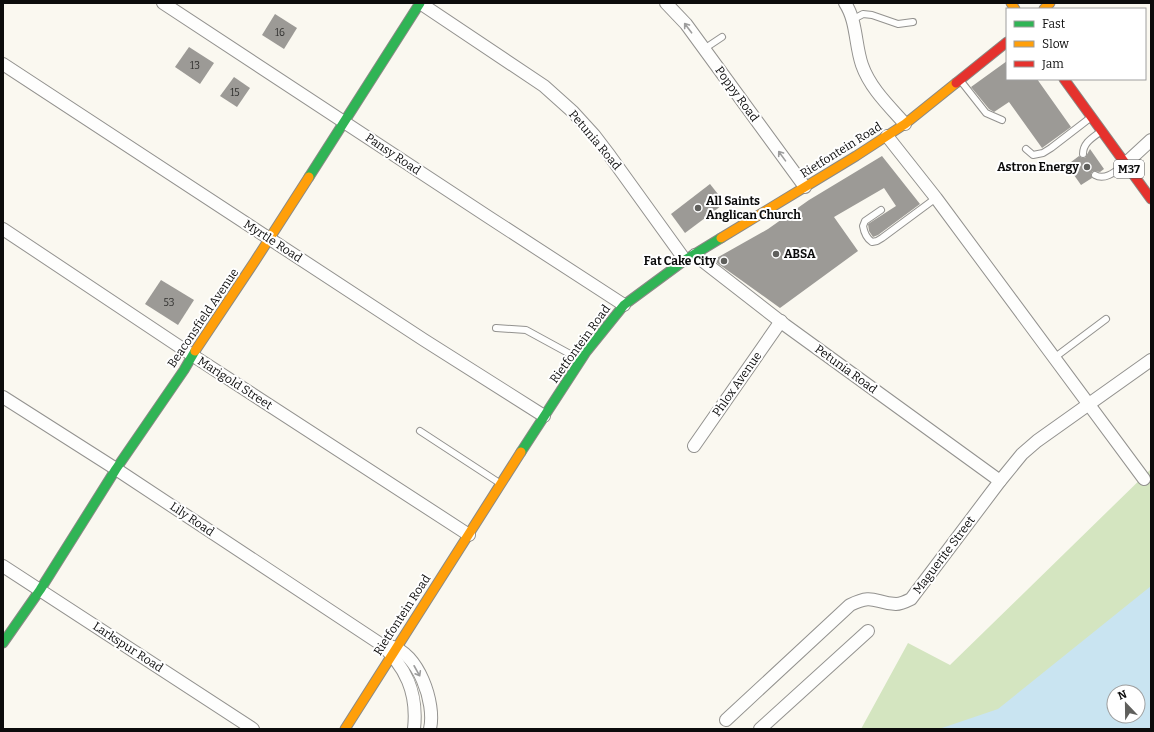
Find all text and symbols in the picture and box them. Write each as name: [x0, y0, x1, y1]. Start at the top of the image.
legend: [1006, 8, 1146, 80]
text: Fast: [1042, 17, 1066, 31]
one-way arrow: [684, 23, 693, 34]
house number: 16: [275, 27, 285, 39]
text: Slow: [1042, 37, 1069, 51]
text: Jam: [1041, 57, 1064, 71]
house number: 13: [190, 60, 200, 72]
street label: Poppy Road: [712, 64, 762, 124]
house number: 15: [230, 87, 240, 99]
street label: Petunia Road: [566, 107, 624, 173]
street label: Rietfontein Road: [798, 119, 884, 181]
street label: Pansy Road: [363, 130, 423, 178]
one-way arrow: [777, 150, 786, 161]
place label: Astron Energy: [997, 160, 1079, 174]
road number: M37: [1114, 160, 1144, 178]
marker: Astron Energy: [1082, 162, 1092, 172]
place label: All Saints Anglican Church: [706, 194, 801, 222]
marker: All Saints Anglican Church: [693, 203, 703, 213]
street label: Myrtle Road: [241, 217, 305, 265]
place label: ABSA: [784, 247, 816, 261]
marker: ABSA: [771, 249, 781, 259]
place label: Fat Cake City: [644, 254, 716, 268]
marker: Fat Cake City: [719, 256, 729, 266]
street label: Beaconsfield Avenue: [165, 266, 241, 370]
house number: 53: [164, 297, 175, 309]
street label: Rietfontein Road: [547, 302, 613, 386]
street label: Petunia Road: [812, 342, 880, 396]
street label: Phlox Avenue: [710, 349, 764, 419]
street label: Marigold Street: [195, 354, 275, 413]
street label: Lily Road: [167, 499, 217, 539]
street label: Maguerite Street: [910, 513, 978, 597]
street label: Rietfontein Road: [371, 572, 433, 658]
street label: Larkspur Road: [90, 619, 166, 675]
one-way arrow: [414, 664, 422, 676]
north arrow: [1106, 684, 1146, 724]
text: N: [1116, 687, 1129, 703]

